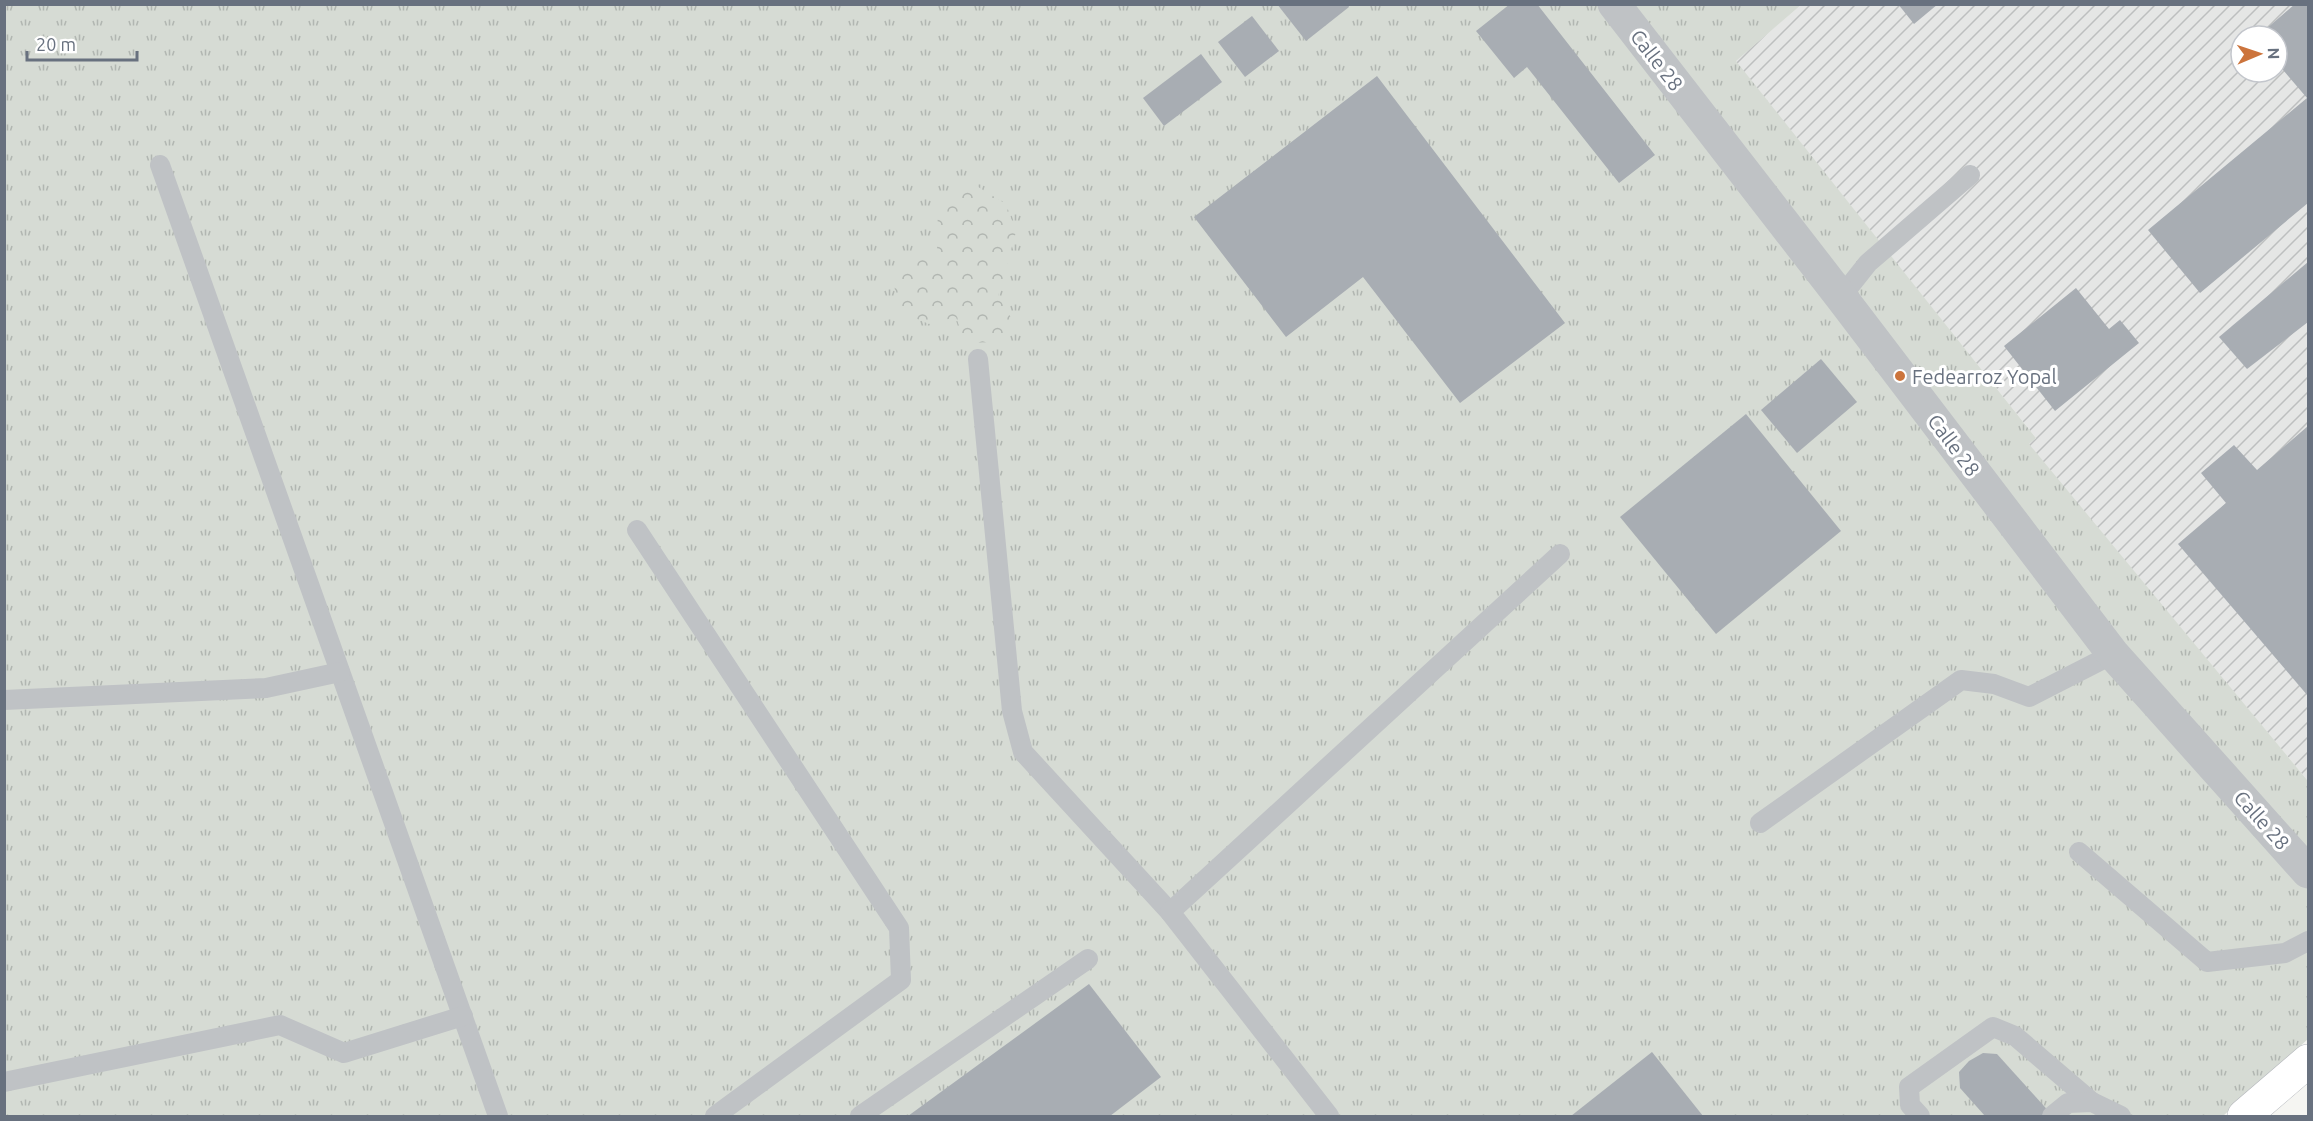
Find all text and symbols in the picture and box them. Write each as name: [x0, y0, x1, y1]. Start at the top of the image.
scale bar: [27, 24, 136, 62]
north arrow: [2229, 24, 2289, 84]
street label: Calle 28: [1626, 25, 1688, 95]
text: 20 m: [36, 34, 76, 54]
text: N: [2265, 47, 2283, 60]
place label: Fedearroz Yopal: [1912, 365, 2057, 388]
marker: Fedearroz Yopal: [1893, 369, 1907, 383]
street label: Calle 28: [1923, 410, 1985, 480]
street label: Calle 28: [2230, 786, 2294, 854]

